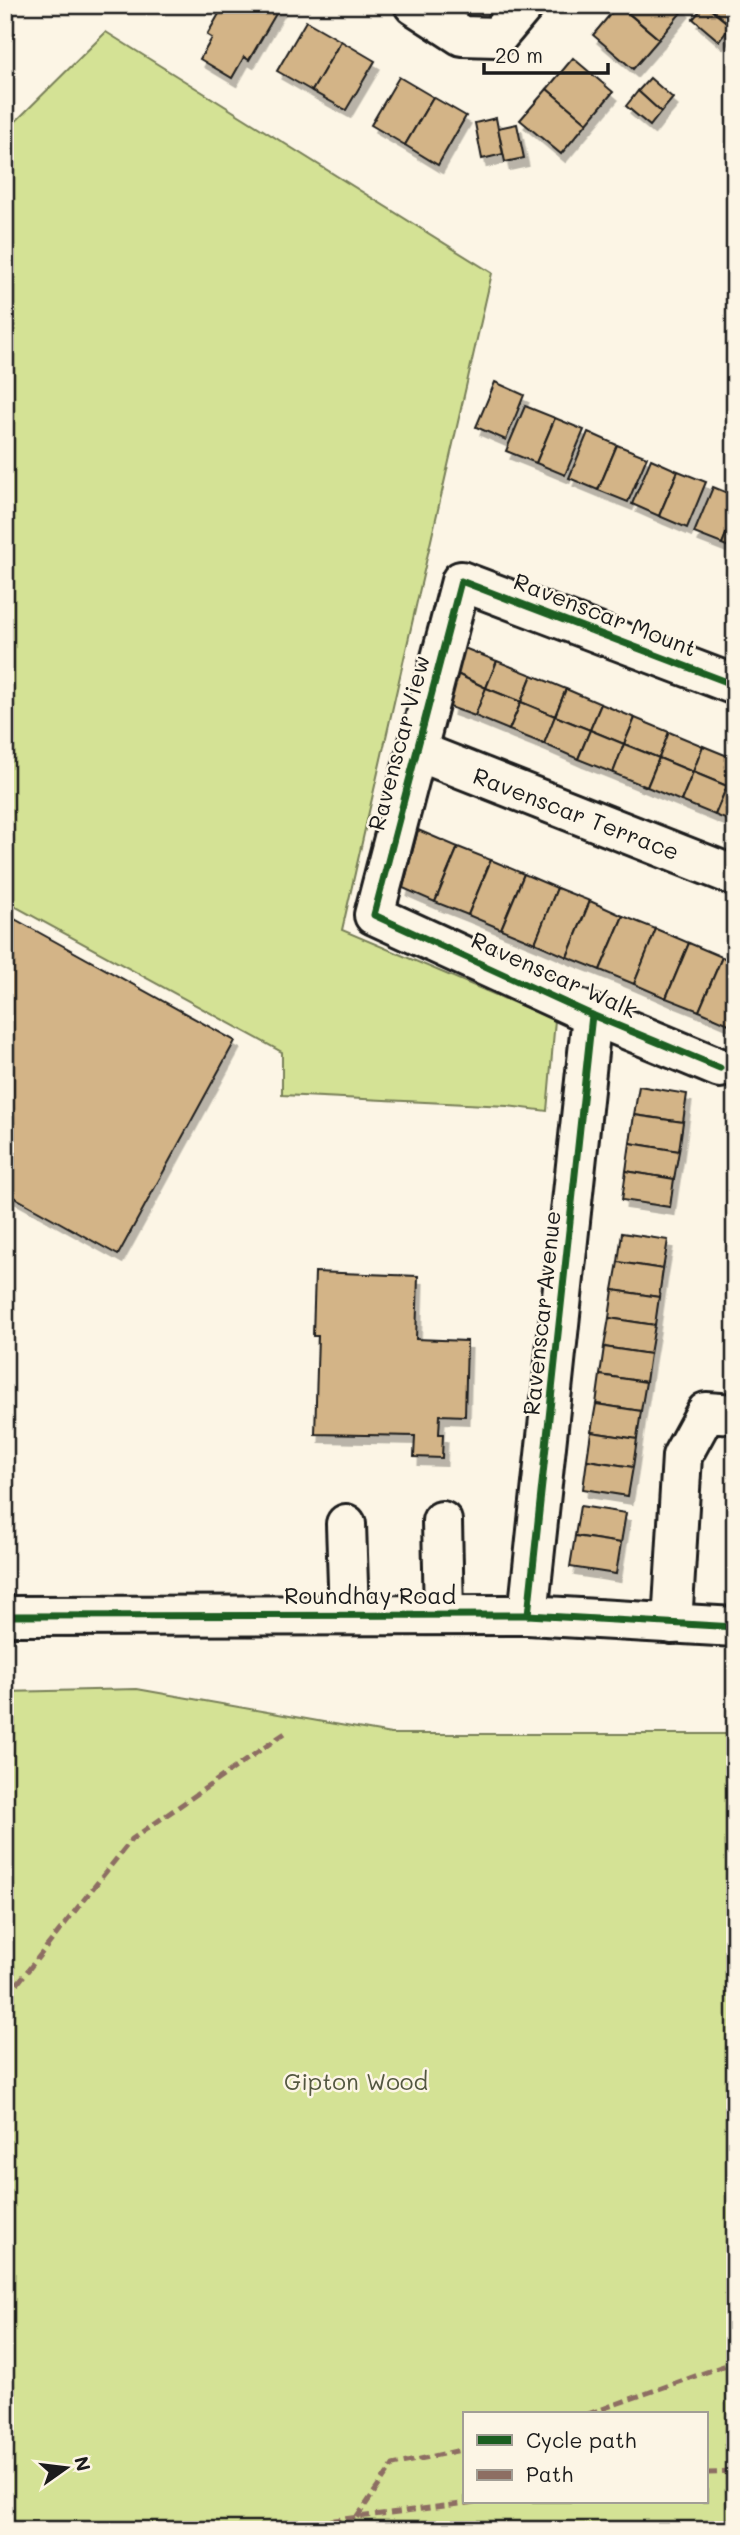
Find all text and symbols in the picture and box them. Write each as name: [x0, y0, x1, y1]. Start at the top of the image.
scale bar: [484, 32, 609, 76]
text: 20 m: [495, 41, 543, 68]
street label: Ravenscar Mount: [510, 565, 701, 663]
street label: Ravenscar View: [360, 652, 436, 834]
street label: Ravenscar Terrace: [469, 760, 684, 866]
street label: Ravenscar Walk: [467, 924, 642, 1024]
street label: Ravenscar Avenue: [515, 1209, 567, 1417]
street label: Roundhay Road: [284, 1580, 456, 1610]
park label: Gipton Wood: [284, 2066, 428, 2096]
legend: [463, 2412, 708, 2504]
text: Cycle path: [526, 2426, 636, 2453]
north arrow: [32, 2434, 102, 2504]
text: N: [69, 2454, 97, 2474]
text: Path: [526, 2460, 573, 2487]

